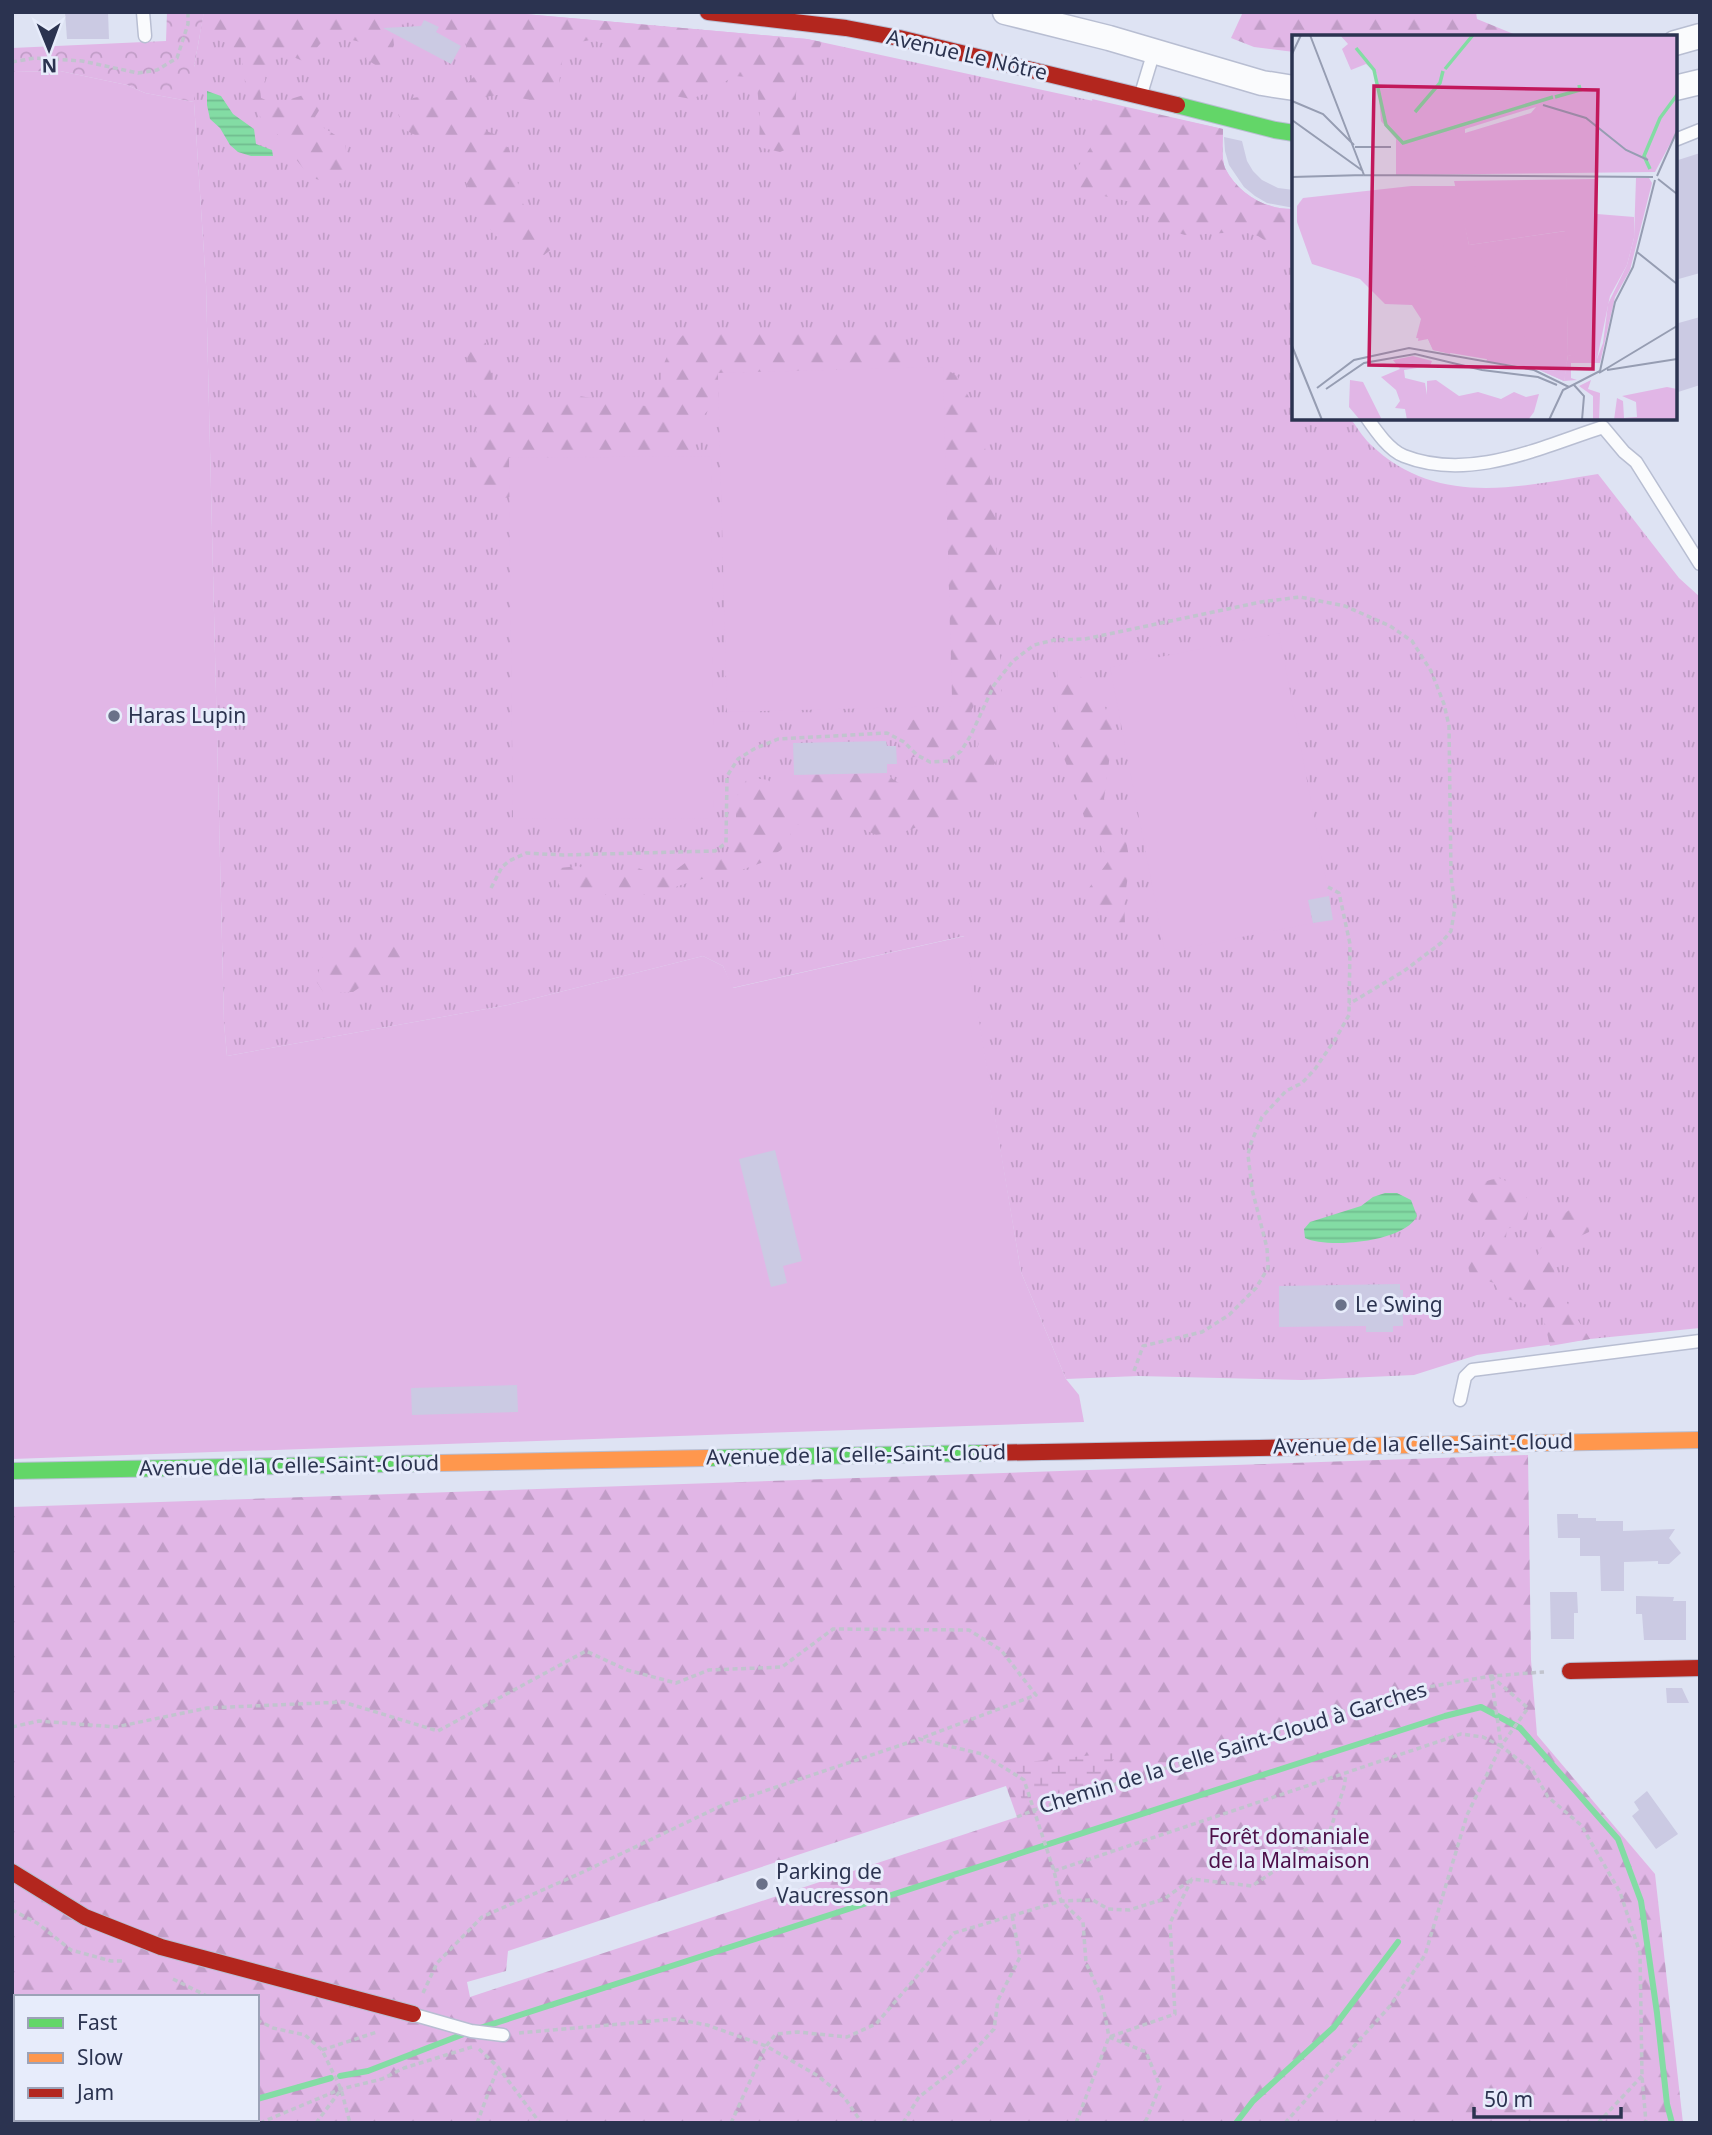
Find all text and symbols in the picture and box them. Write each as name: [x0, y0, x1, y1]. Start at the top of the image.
north arrow: [14, 14, 84, 84]
street label: Avenue Le Nôtre: [884, 22, 1050, 86]
inset map: [1292, 35, 1677, 420]
text: N: [41, 53, 57, 79]
place label: Haras Lupin: [128, 701, 246, 729]
marker: Haras Lupin: [106, 708, 122, 724]
place label: Le Swing: [1355, 1290, 1443, 1318]
marker: Le Swing: [1333, 1297, 1349, 1313]
street label: Avenue de la Celle-Saint-Cloud: [1273, 1426, 1573, 1460]
street label: Avenue de la Celle-Saint-Cloud: [706, 1437, 1006, 1471]
street label: Avenue de la Celle-Saint-Cloud: [139, 1448, 439, 1482]
street label: Chemin de la Celle Saint-Cloud à Garches: [1035, 1675, 1430, 1819]
park label: Forêt domaniale de la Malmaison: [1208, 1822, 1370, 1874]
place label: Parking de Vaucresson: [776, 1857, 889, 1909]
marker: Parking de Vaucresson: [754, 1876, 770, 1892]
legend: [14, 1995, 259, 2121]
text: Fast: [77, 2008, 118, 2036]
text: Slow: [77, 2043, 123, 2071]
scale bar: [1474, 2076, 1621, 2120]
text: Jam: [75, 2078, 114, 2106]
text: 50 m: [1484, 2085, 1533, 2113]

